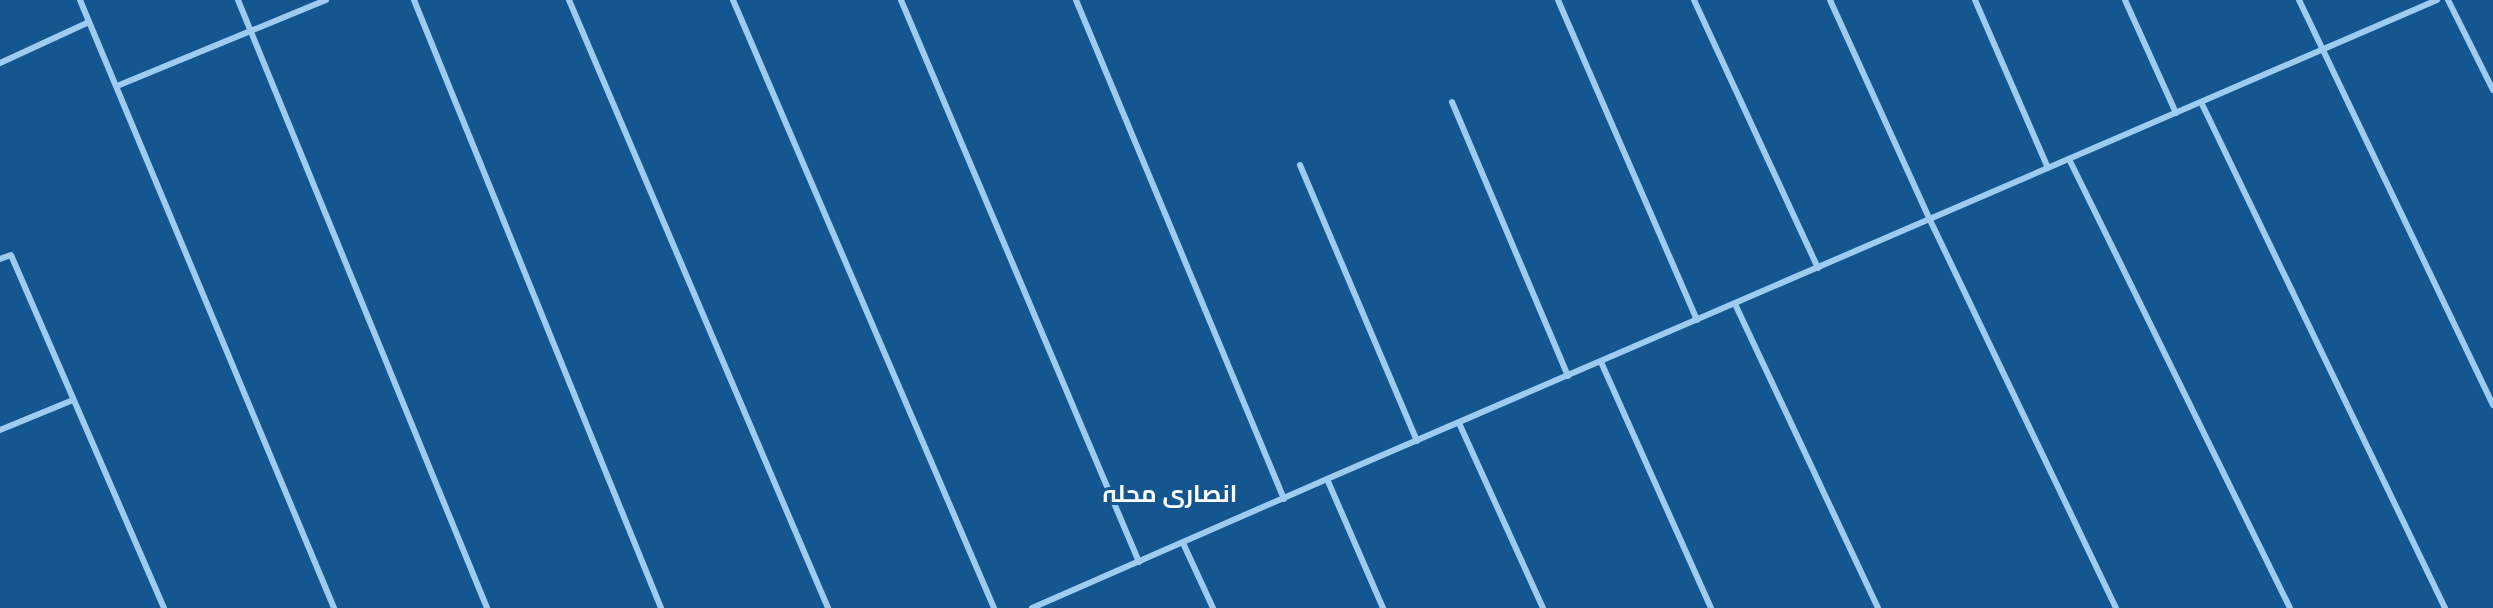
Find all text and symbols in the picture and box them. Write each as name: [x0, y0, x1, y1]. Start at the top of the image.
district label: انصاری محلہ: [1103, 480, 1237, 508]

